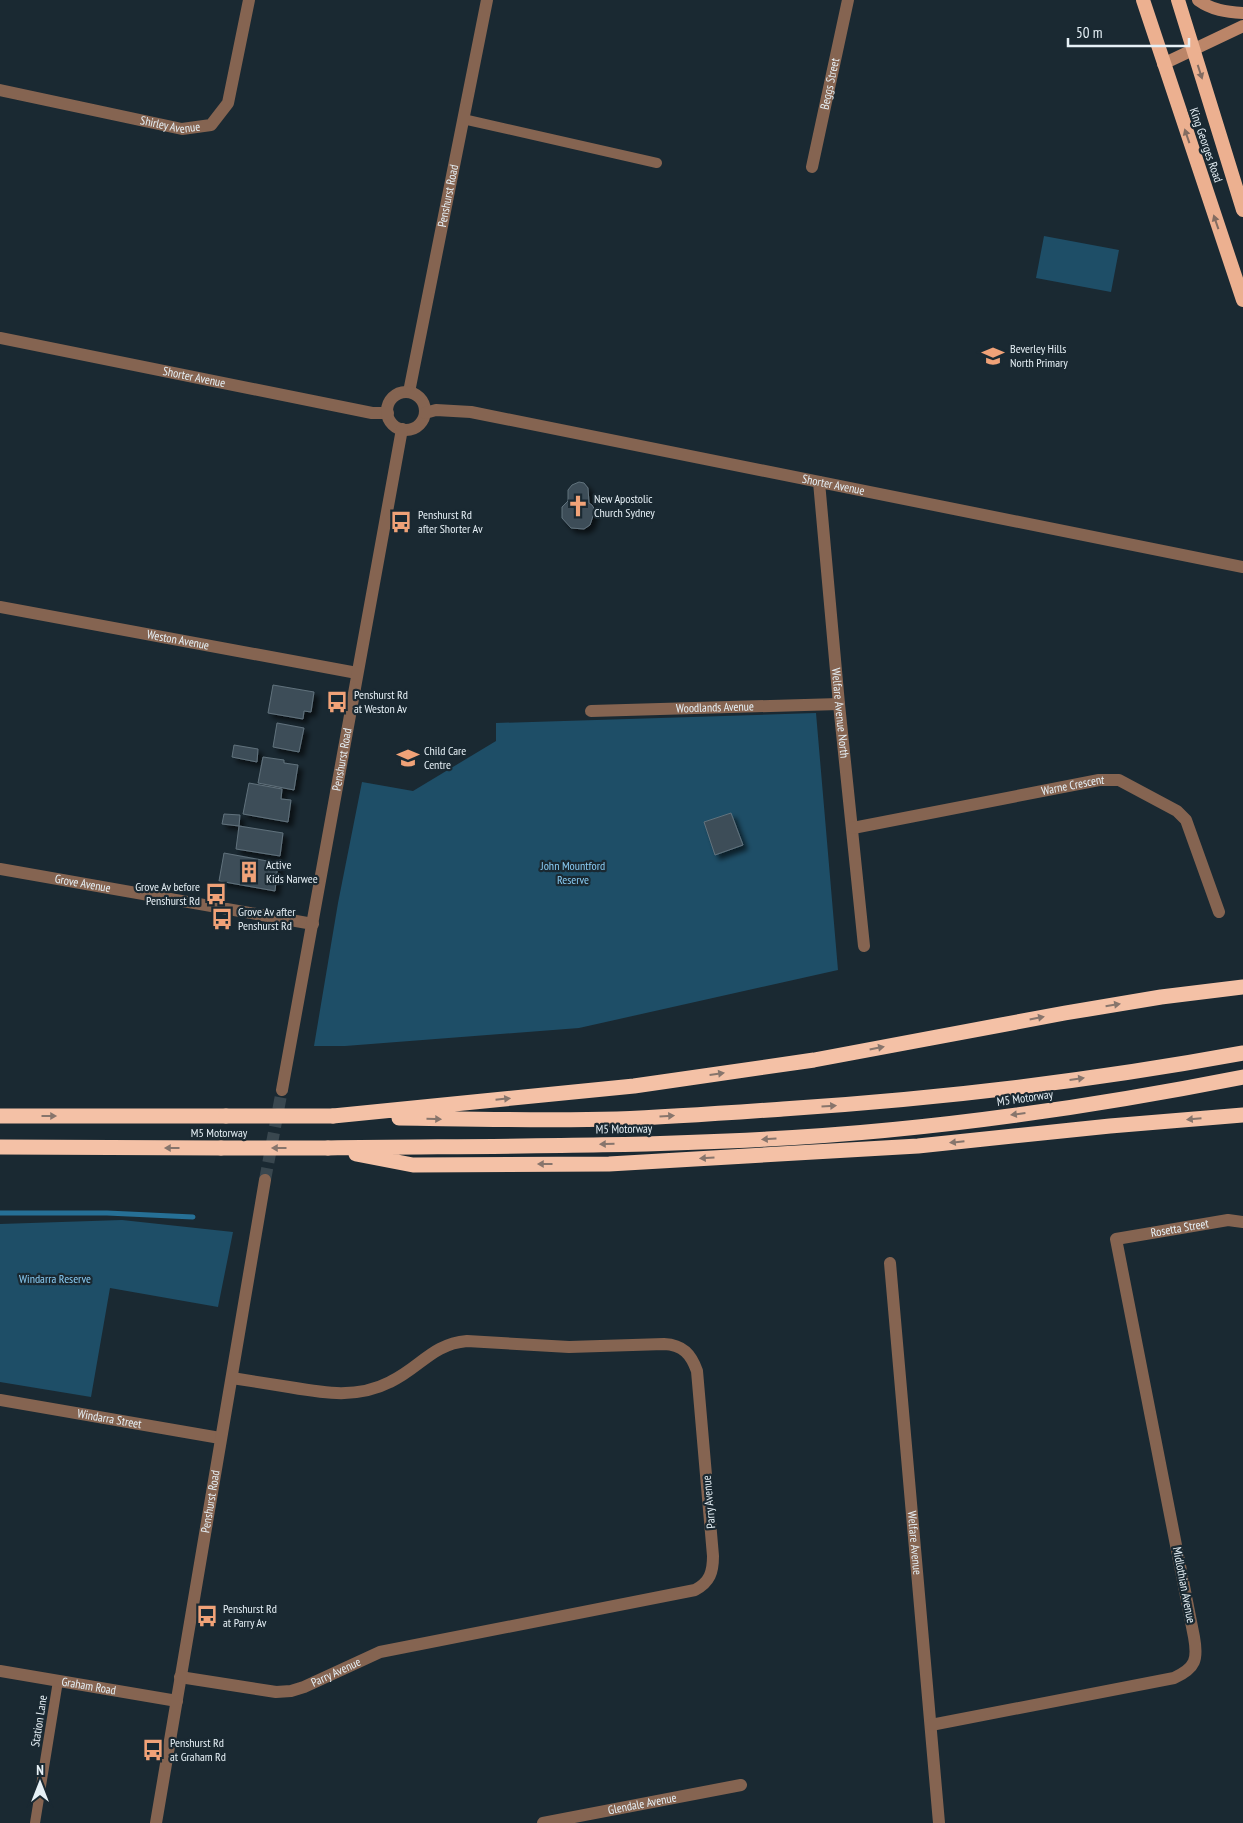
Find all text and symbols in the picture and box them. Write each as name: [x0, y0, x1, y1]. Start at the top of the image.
scale bar: [1068, 15, 1189, 47]
text: 50 m: [1076, 23, 1102, 42]
street label: Beggs Street: [817, 56, 842, 111]
one-way arrow: [1196, 65, 1204, 80]
street label: King Georges Road: [1187, 106, 1226, 184]
street label: Shirley Avenue: [139, 112, 201, 136]
one-way arrow: [1183, 129, 1190, 144]
street label: Penshurst Road: [434, 163, 461, 228]
one-way arrow: [1212, 214, 1220, 229]
place label: Beverley Hills North Primary: [1010, 341, 1068, 370]
school or university icon: Beverley Hills North Primary: [980, 343, 1006, 369]
street label: Shorter Avenue: [162, 363, 227, 390]
street label: Shorter Avenue: [801, 471, 866, 498]
place label: New Apostolic Church Sydney: [594, 491, 655, 520]
church icon: New Apostolic Church Sydney: [565, 493, 591, 519]
place label: Penshurst Rd after Shorter Av: [418, 507, 483, 536]
bus stop icon: Penshurst Rd after Shorter Av: [388, 509, 414, 535]
street label: Weston Avenue: [146, 626, 210, 653]
street label: Welfare Avenue North: [829, 667, 853, 759]
place label: Penshurst Rd at Weston Av: [354, 687, 408, 716]
bus stop icon: Penshurst Rd at Weston Av: [324, 689, 350, 715]
street label: Woodlands Avenue: [676, 698, 754, 716]
street label: Penshurst Road: [328, 727, 355, 792]
place label: Child Care Centre: [424, 743, 466, 772]
school or university icon: Child Care Centre: [395, 745, 421, 771]
street label: Warne Crescent: [1040, 772, 1105, 798]
place label: Active Kids Narwee: [266, 857, 318, 886]
park label: John Mountford Reserve: [540, 858, 605, 887]
building icon: Active Kids Narwee: [236, 859, 262, 885]
street label: Grove Avenue: [54, 871, 112, 895]
place label: Grove Av before Penshurst Rd: [135, 879, 200, 908]
bus stop icon: Grove Av before Penshurst Rd: [203, 881, 229, 907]
place label: Grove Av after Penshurst Rd: [238, 904, 296, 933]
bus stop icon: Grove Av after Penshurst Rd: [209, 906, 235, 932]
one-way arrow: [1105, 1001, 1121, 1009]
one-way arrow: [1029, 1014, 1045, 1022]
one-way arrow: [870, 1044, 886, 1052]
one-way arrow: [709, 1070, 725, 1078]
one-way arrow: [1070, 1075, 1086, 1083]
street label: M5 Motorway: [996, 1086, 1054, 1109]
one-way arrow: [496, 1095, 512, 1103]
one-way arrow: [821, 1102, 837, 1110]
one-way arrow: [1009, 1110, 1025, 1118]
one-way arrow: [41, 1112, 57, 1120]
one-way arrow: [659, 1112, 675, 1120]
one-way arrow: [426, 1115, 442, 1123]
one-way arrow: [1186, 1115, 1202, 1123]
street label: M5 Motorway: [596, 1120, 653, 1136]
street label: M5 Motorway: [191, 1125, 248, 1140]
one-way arrow: [761, 1135, 777, 1143]
one-way arrow: [949, 1138, 965, 1146]
one-way arrow: [598, 1140, 614, 1148]
one-way arrow: [164, 1144, 180, 1152]
one-way arrow: [271, 1144, 287, 1152]
one-way arrow: [699, 1155, 715, 1163]
one-way arrow: [537, 1160, 553, 1168]
street label: Rosetta Street: [1150, 1215, 1210, 1240]
park label: Windarra Reserve: [19, 1271, 91, 1286]
street label: Windarra Street: [76, 1405, 143, 1431]
street label: Penshurst Road: [197, 1469, 223, 1534]
street label: Parry Avenue: [699, 1475, 718, 1529]
street label: Welfare Avenue: [905, 1510, 925, 1576]
street label: Midlothian Avenue: [1170, 1546, 1199, 1624]
place label: Penshurst Rd at Parry Av: [223, 1601, 277, 1630]
bus stop icon: Penshurst Rd at Parry Av: [194, 1603, 220, 1629]
street label: Parry Avenue: [308, 1654, 363, 1690]
street label: Graham Road: [60, 1674, 117, 1698]
street label: Station Lane: [27, 1694, 50, 1748]
place label: Penshurst Rd at Graham Rd: [170, 1735, 226, 1764]
bus stop icon: Penshurst Rd at Graham Rd: [140, 1737, 166, 1763]
north arrow: [15, 1758, 65, 1808]
text: N: [36, 1761, 44, 1779]
street label: Glendale Avenue: [607, 1790, 678, 1817]

